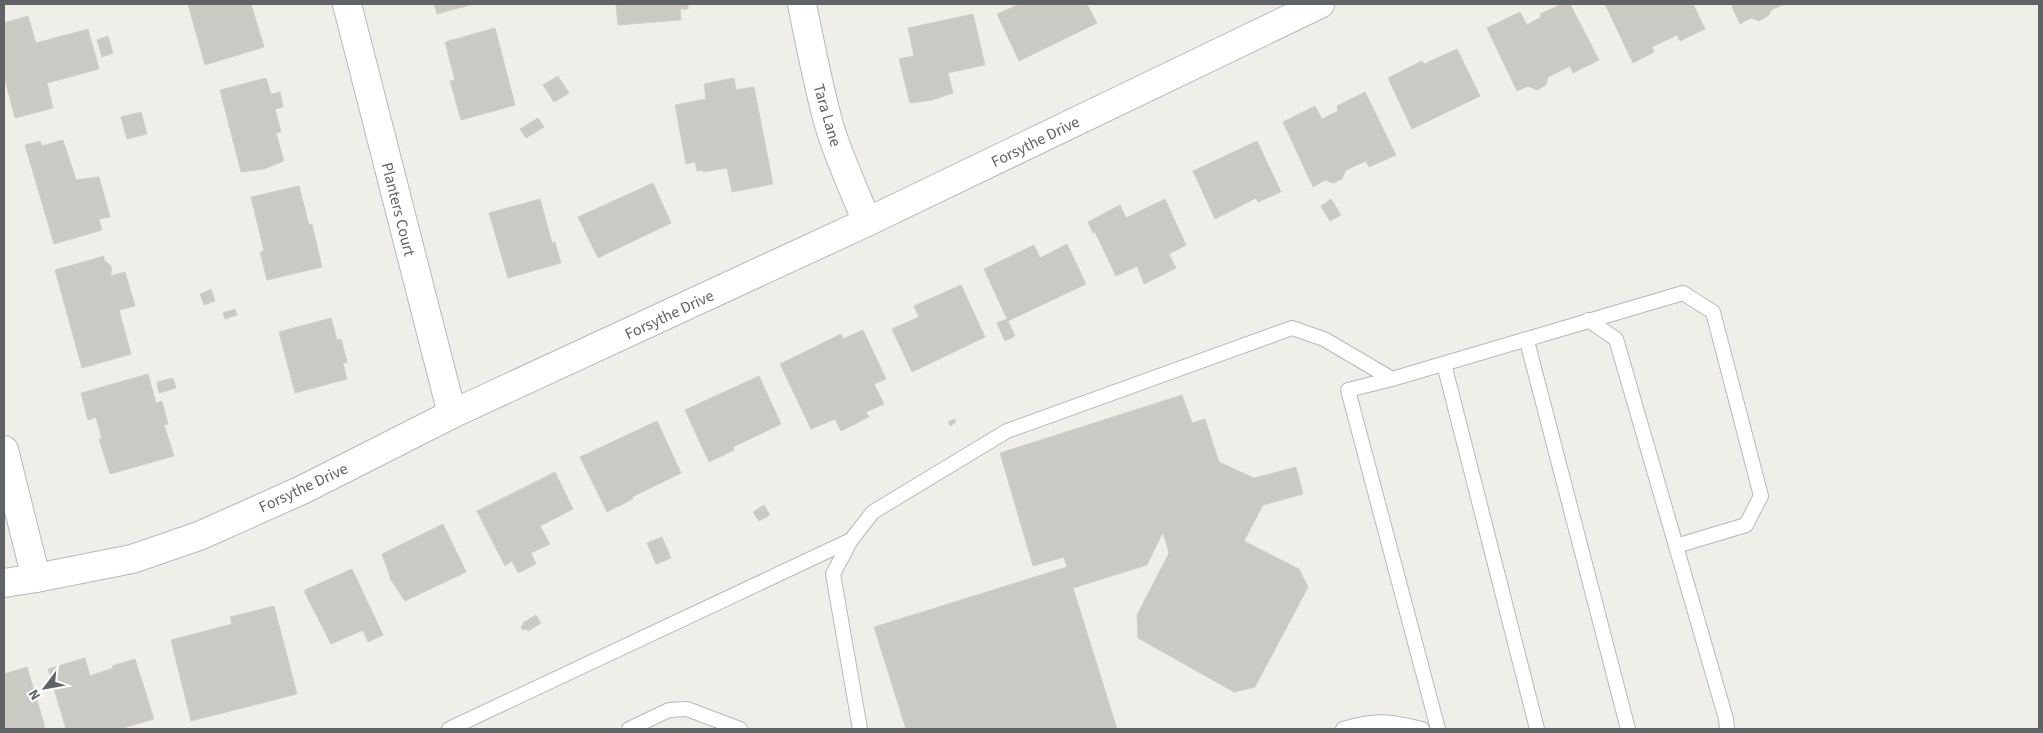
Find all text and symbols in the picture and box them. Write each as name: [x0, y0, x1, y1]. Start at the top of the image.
street label: Tara Lane: [808, 81, 847, 149]
street label: Forsythe Drive: [987, 111, 1083, 173]
street label: Planters Court: [376, 160, 420, 259]
street label: Forsythe Drive: [621, 285, 718, 345]
street label: Forsythe Drive: [255, 458, 352, 518]
north arrow: [20, 663, 70, 713]
text: N: [24, 685, 46, 704]

